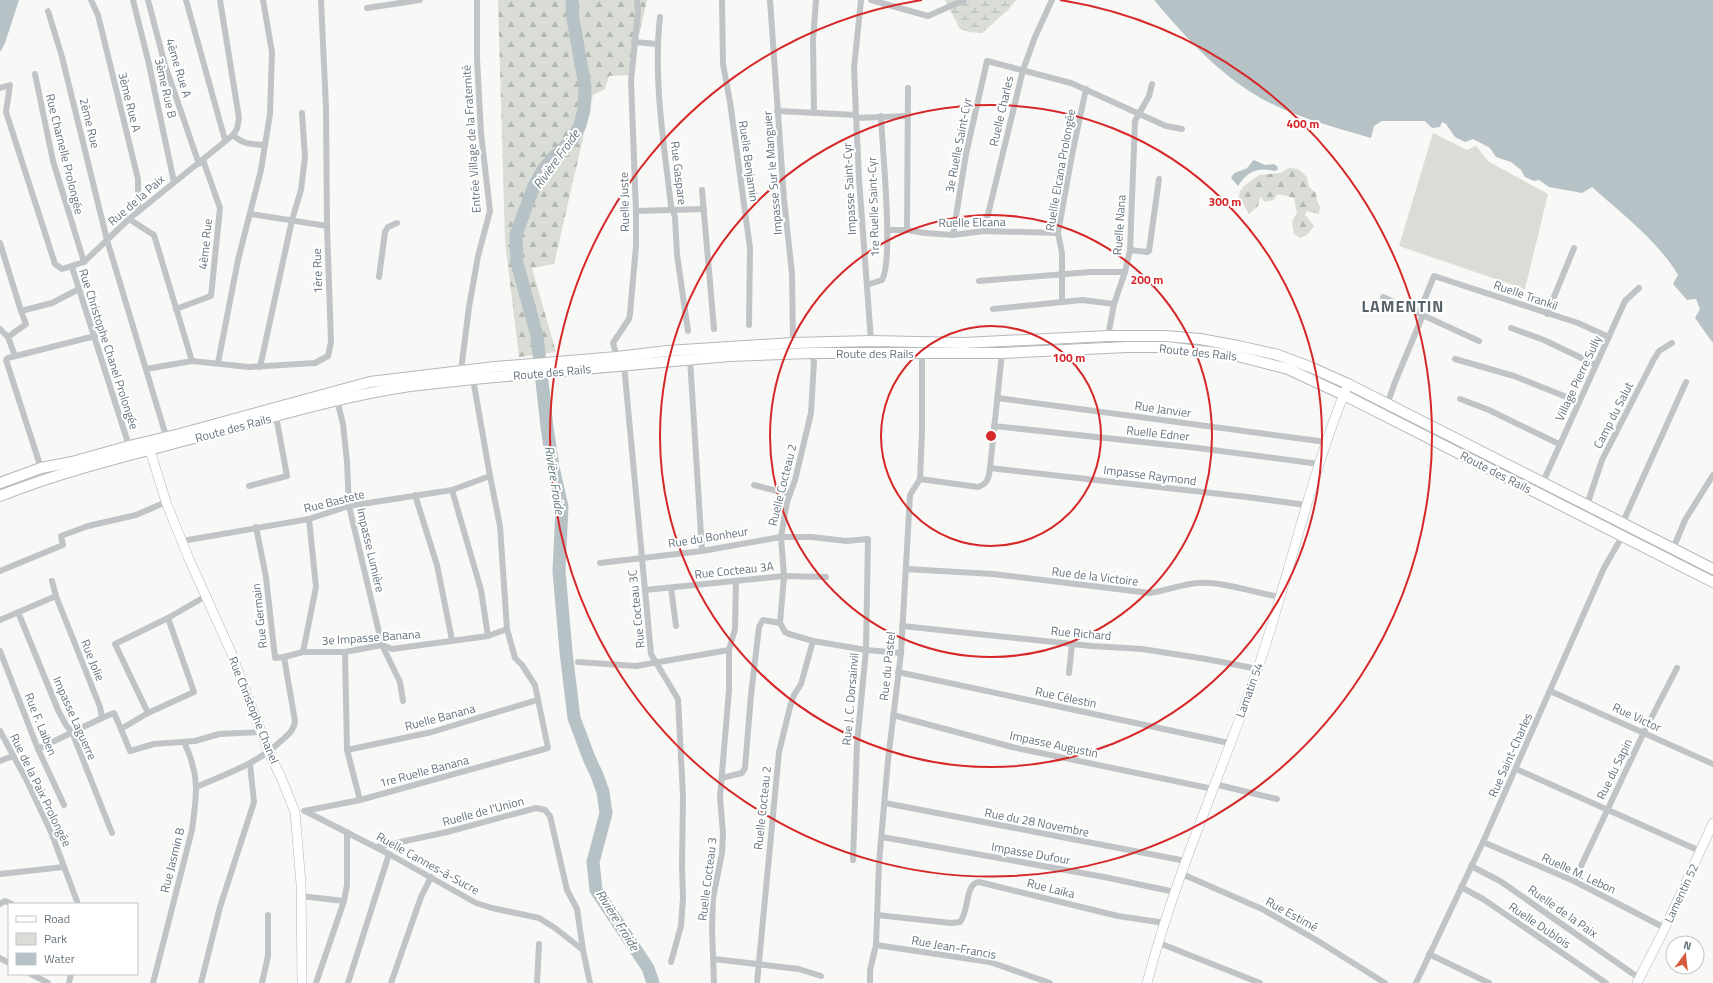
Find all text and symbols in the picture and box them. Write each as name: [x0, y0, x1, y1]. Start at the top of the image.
street label: 4ème Rue A: [161, 36, 197, 100]
street label: 3ème Rue B: [150, 56, 182, 120]
street label: Entrée Village de la Fraternité: [456, 64, 486, 214]
street label: 3ème Rue A: [113, 70, 147, 134]
street label: Ruelle Charles: [984, 74, 1018, 148]
street label: Rue Charnelle Prolongée: [41, 92, 89, 216]
street label: 2ème Rue: [75, 96, 105, 150]
street label: 3e Ruelle Saint-Cyr: [939, 96, 977, 194]
street label: Ruellle Elcana Prolongée: [1040, 107, 1080, 233]
street label: Impasse Sur le Manguier: [757, 110, 787, 236]
text: 400 m: [1287, 114, 1319, 133]
street label: Ruelle Benjamin: [734, 119, 764, 203]
water label: Rivière Froide: [528, 124, 585, 193]
street label: Rue Gaspare: [666, 140, 692, 206]
street label: Impasse Saint-Cyr: [837, 142, 861, 236]
street label: 1re Ruelle Saint-Cyr: [862, 156, 884, 258]
street label: Rue de la Paix: [103, 169, 169, 230]
street label: Ruelle Juste: [614, 172, 634, 232]
text: 300 m: [1209, 192, 1241, 211]
street label: Ruelle Nana: [1107, 194, 1131, 256]
street label: Ruelle Elcana: [938, 212, 1006, 232]
street label: 4ème Rue: [193, 217, 217, 271]
street label: 1ère Rue: [307, 248, 327, 294]
street label: Rue Christophe Chanel Prolongée: [74, 266, 144, 432]
text: 200 m: [1131, 270, 1163, 289]
street label: Ruelle Trankil: [1491, 275, 1561, 315]
district label: LAMENTIN: [1362, 294, 1444, 318]
street label: Village Pierre Sully: [1550, 332, 1606, 424]
street label: Route des Rails: [1158, 338, 1238, 366]
street label: Route des Rails: [836, 344, 914, 363]
text: 100 m: [1053, 348, 1085, 367]
street label: Route des Rails: [512, 359, 592, 385]
street label: Camp du Salut: [1588, 378, 1638, 452]
street label: Rue Janvier: [1134, 396, 1192, 422]
street label: Route des Rails: [193, 409, 273, 447]
street label: Ruelle Edner: [1125, 420, 1191, 446]
centre of rings: [984, 429, 998, 443]
street label: Ruelle Cocteau 2: [763, 442, 801, 528]
water label: Rivière Froide: [540, 444, 570, 517]
street label: Route des Rails: [1457, 446, 1535, 498]
street label: Impasse Raymond: [1102, 460, 1198, 490]
street label: Rue Bastete: [302, 484, 366, 518]
street label: Impasse Lumière: [352, 506, 390, 594]
street label: Rue du Bonheur: [667, 521, 749, 553]
street label: Rue Cocteau 3A: [693, 556, 775, 584]
street label: Rue de la Victoire: [1051, 561, 1139, 591]
street label: Rue Cocteau 3C: [622, 568, 650, 649]
street label: Rue Germain: [246, 583, 272, 649]
street label: Rue Richard: [1050, 621, 1112, 645]
street label: 3e Impasse Banana: [321, 624, 421, 650]
street label: Rue du Pastel: [874, 630, 900, 702]
street label: Rue Jolie: [76, 636, 110, 684]
street label: Rue J. C. Dorsainvil: [836, 652, 864, 746]
street label: Rue Christophe Chanel: [224, 654, 284, 766]
street label: Lamatin 54: [1230, 660, 1268, 720]
street label: Impasse Laguerre: [48, 673, 102, 763]
street label: Rue Célestin: [1033, 681, 1099, 713]
street label: Rue F. Laiben: [20, 690, 62, 758]
street label: Rue Victor: [1609, 697, 1665, 737]
street label: Ruelle Banana: [403, 698, 477, 736]
street label: Rue Saint-Charles: [1483, 709, 1537, 800]
street label: Impasse Augustin: [1008, 725, 1100, 763]
street label: Rue de la Paix Prolongée: [5, 730, 77, 850]
street label: Rue du Sapin: [1591, 735, 1637, 803]
street label: 1re Ruelle Banana: [377, 750, 471, 792]
street label: Ruelle Cocteau 2: [748, 765, 776, 851]
street label: Ruelle de l'Union: [440, 791, 526, 831]
street label: Rue du 28 Novembre: [983, 803, 1091, 841]
street label: Rue Jasmin B: [155, 825, 189, 895]
street label: Ruelle Cannes-à-Sucre: [373, 827, 483, 899]
street label: Ruelle Cocteau 3: [692, 836, 722, 922]
street label: Impasse Dufour: [990, 837, 1072, 869]
street label: Ruelle M. Lebon: [1539, 847, 1619, 899]
street label: Lamentin 52: [1659, 860, 1703, 926]
street label: Rue Laika: [1025, 873, 1077, 903]
street label: Ruelle de la Paix: [1524, 880, 1602, 943]
water label: Rivière Froide: [591, 885, 645, 955]
street label: Rue Estimé: [1262, 892, 1322, 936]
street label: Ruelle Dublois: [1505, 897, 1575, 953]
legend: [8, 903, 138, 975]
text: Road: [44, 909, 70, 928]
text: Park: [44, 929, 67, 948]
street label: Rue Jean-Francis: [910, 930, 998, 964]
north arrow: [1665, 935, 1705, 975]
text: N: [1682, 937, 1693, 954]
text: Water: [44, 949, 75, 968]

